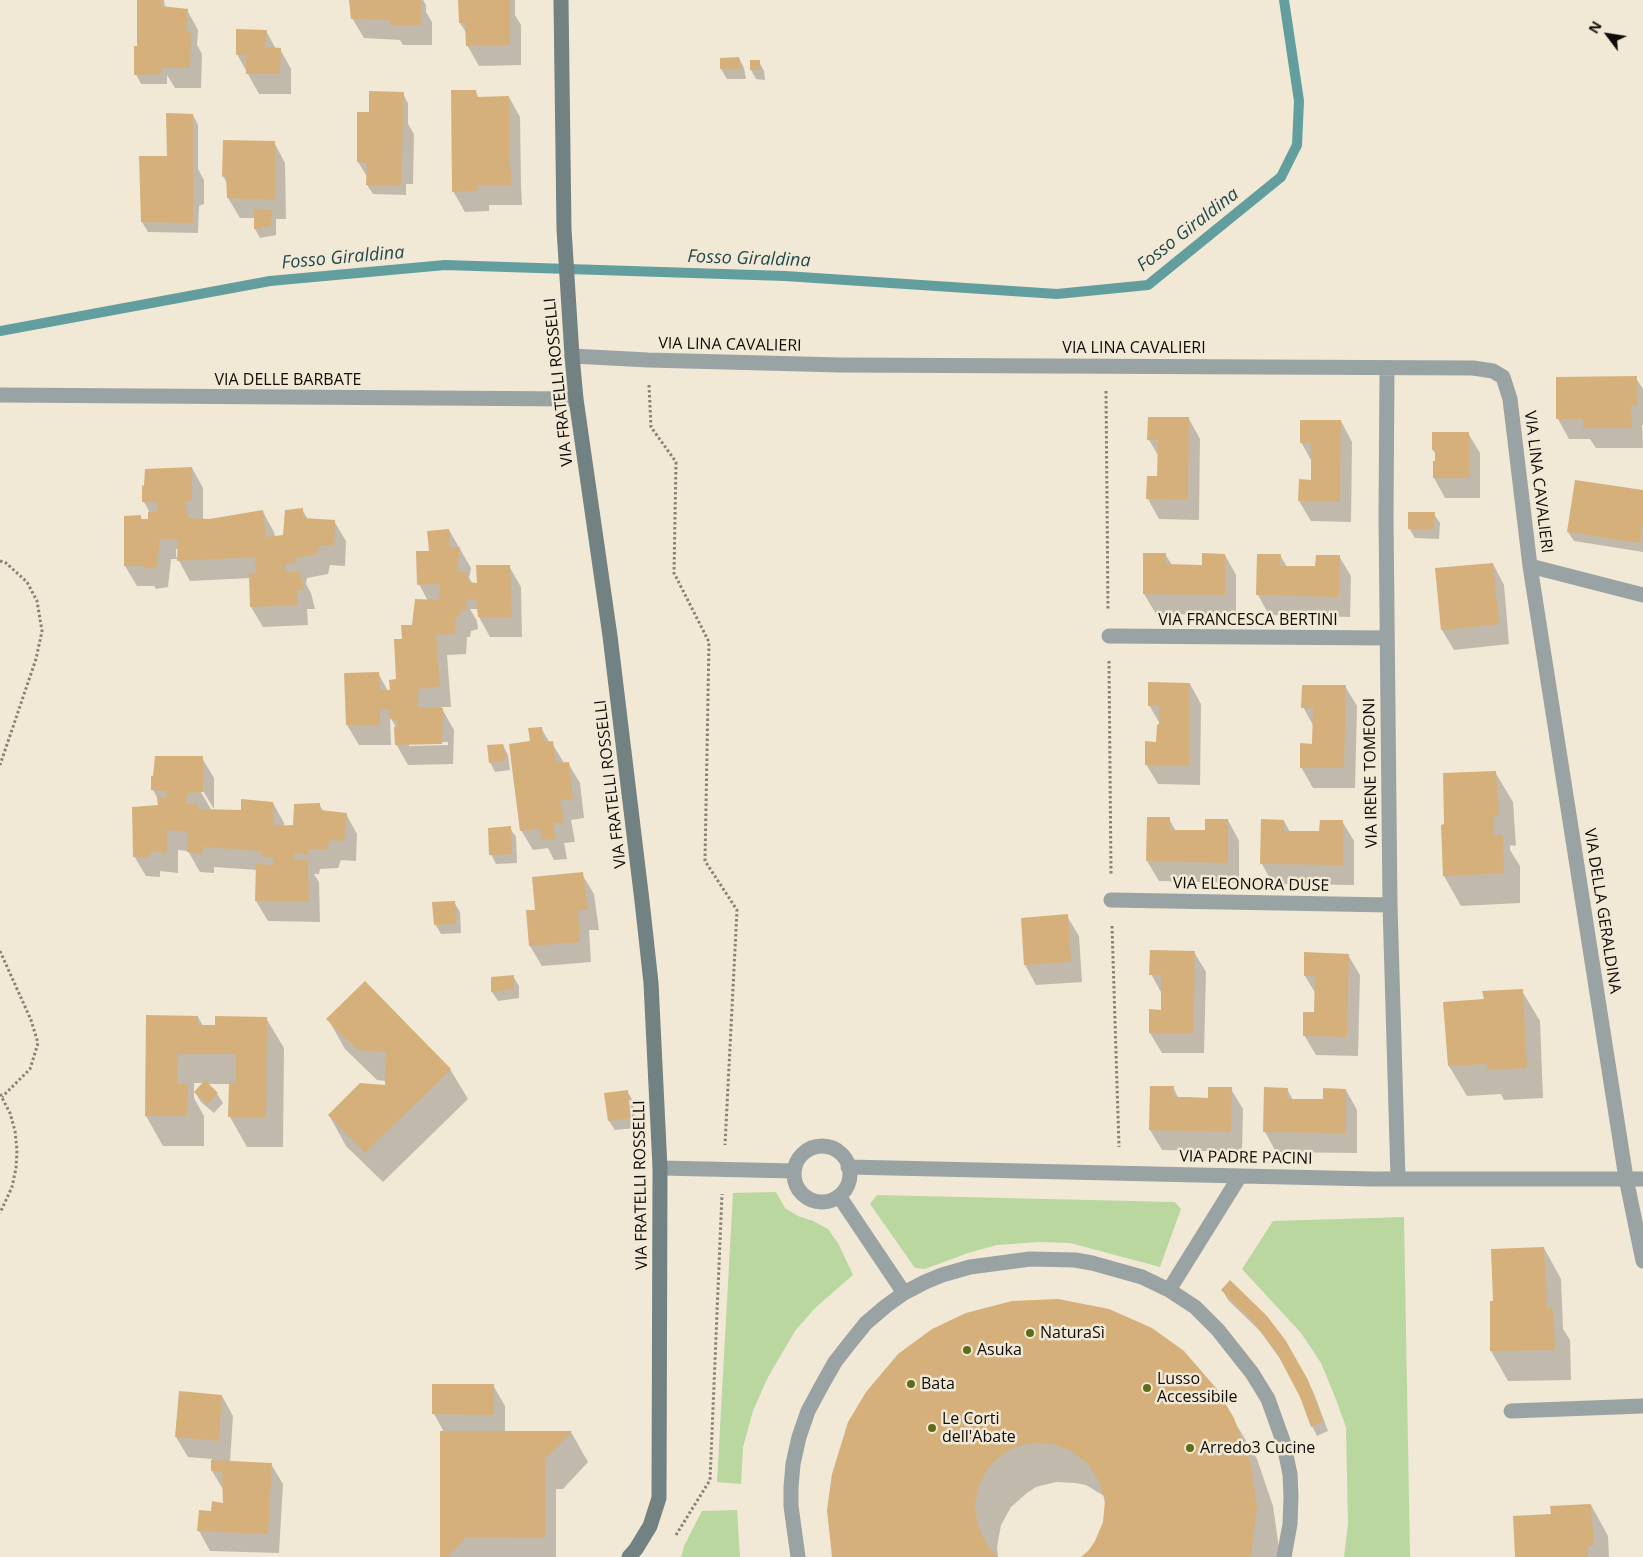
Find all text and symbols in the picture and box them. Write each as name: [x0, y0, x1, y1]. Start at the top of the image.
north arrow: [1583, 10, 1633, 60]
text: N: [1584, 17, 1606, 37]
water label: Fosso Giraldina: [1133, 184, 1243, 276]
water label: Fosso Giraldina: [281, 242, 405, 274]
water label: Fosso Giraldina: [687, 246, 811, 272]
street label: VIA FRATELLI ROSSELLI: [541, 297, 577, 467]
street label: VIA LINA CAVALIERI: [658, 334, 802, 356]
street label: VIA LINA CAVALIERI: [1062, 338, 1206, 358]
street label: VIA DELLE BARBATE: [214, 370, 362, 390]
street label: VIA LINA CAVALIERI: [1520, 410, 1556, 554]
street label: VIA FRANCESCA BERTINI: [1158, 610, 1338, 630]
street label: VIA IRENE TOMEONI: [1360, 698, 1382, 848]
street label: VIA FRATELLI ROSSELLI: [591, 699, 631, 869]
street label: VIA DELLA GERALDINA: [1579, 827, 1625, 995]
street label: VIA ELEONORA DUSE: [1173, 874, 1329, 896]
street label: VIA FRATELLI ROSSELLI: [630, 1100, 652, 1270]
street label: VIA PADRE PACINI: [1179, 1147, 1313, 1169]
place label: NaturaSì: [1040, 1323, 1105, 1343]
marker: NaturaSì: [1024, 1327, 1036, 1339]
place label: Asuka: [977, 1340, 1022, 1360]
marker: Asuka: [961, 1344, 973, 1356]
place label: Lusso Accessibile: [1157, 1369, 1238, 1407]
place label: Bata: [921, 1374, 955, 1394]
marker: Bata: [905, 1378, 917, 1390]
marker: Lusso Accessibile: [1141, 1382, 1153, 1394]
place label: Le Corti dell'Abate: [942, 1409, 1016, 1447]
marker: Le Corti dell'Abate: [926, 1422, 938, 1434]
place label: Arredo3 Cucine: [1200, 1438, 1315, 1458]
marker: Arredo3 Cucine: [1184, 1442, 1196, 1454]

